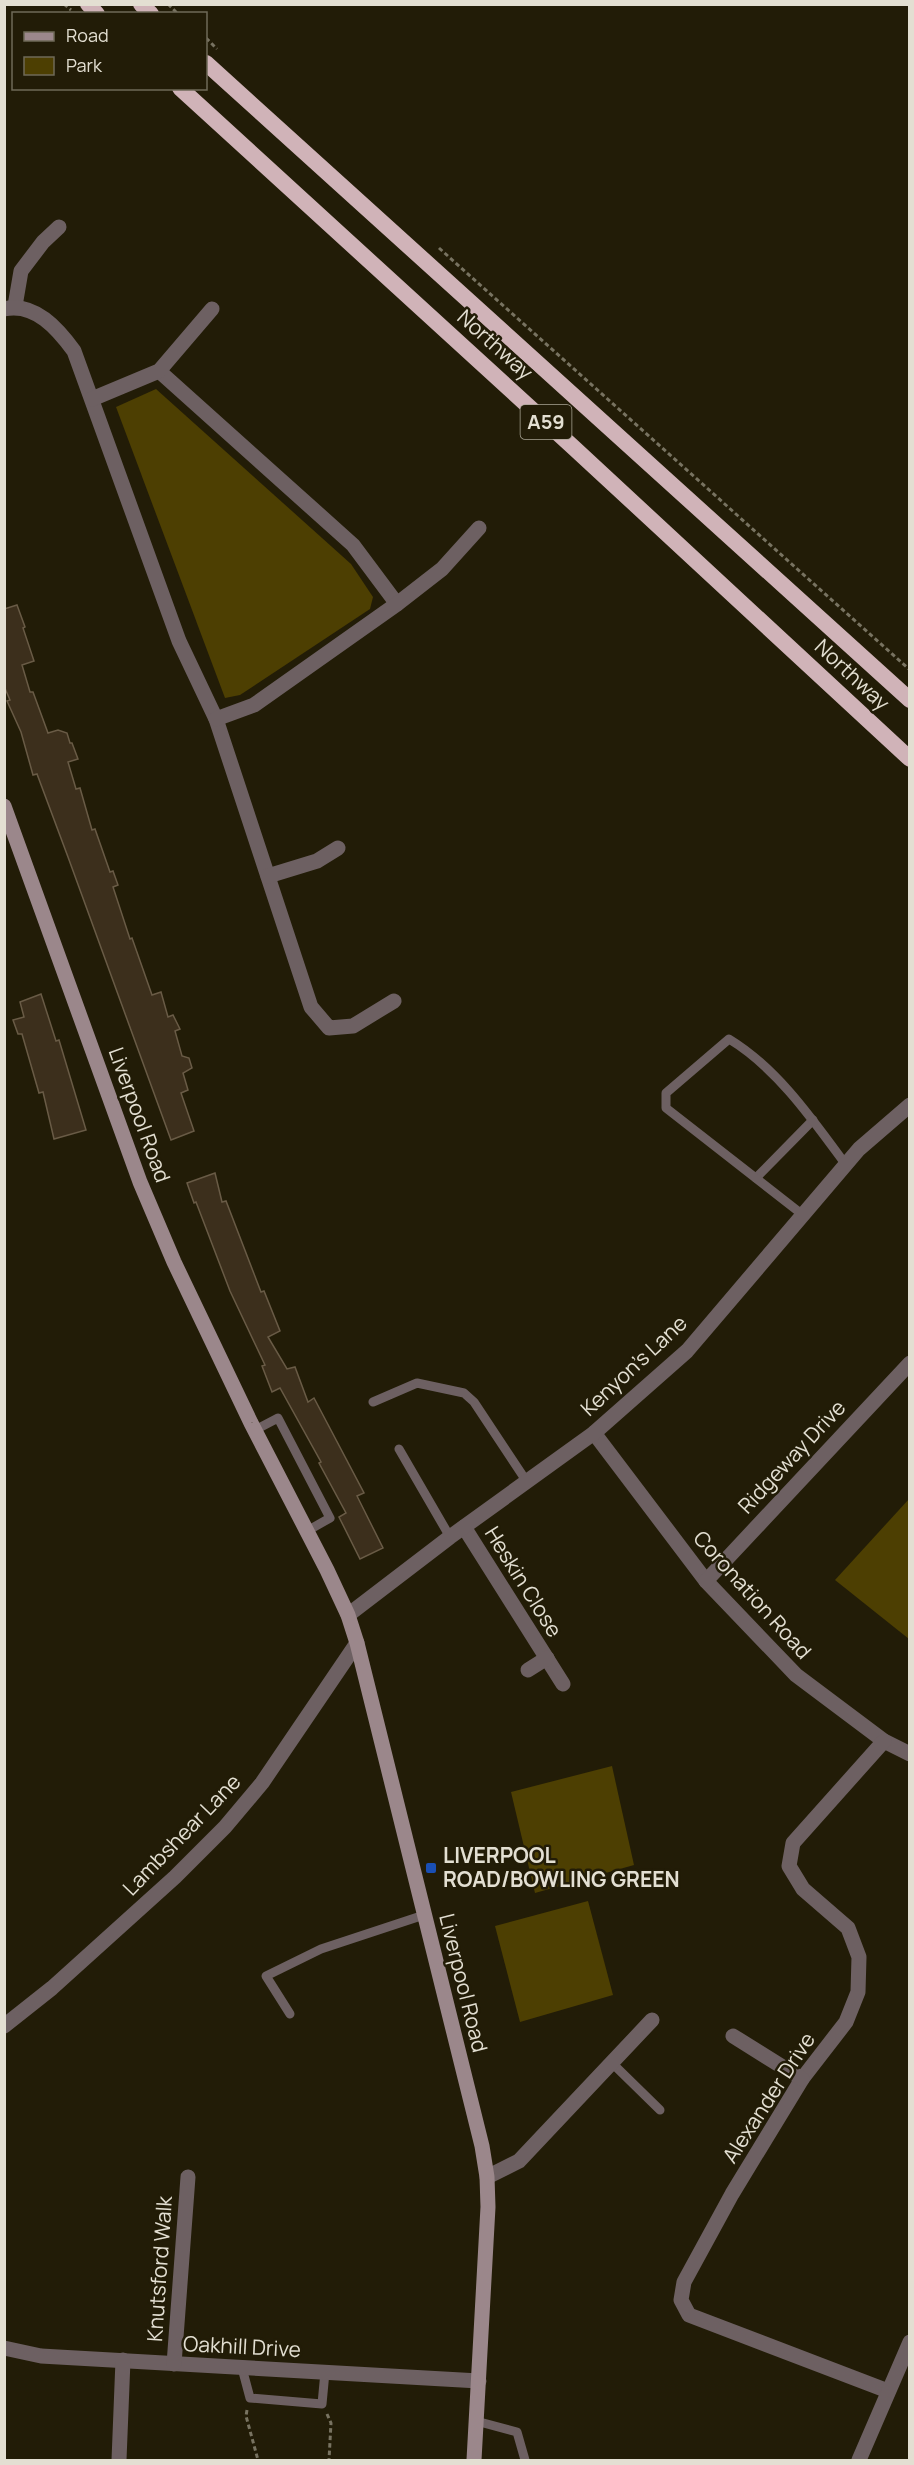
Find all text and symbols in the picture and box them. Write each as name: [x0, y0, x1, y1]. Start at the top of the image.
legend: [12, 12, 207, 90]
text: Road: [66, 23, 109, 47]
text: Park: [66, 53, 103, 77]
street label: Northway: [452, 303, 540, 386]
road number: A59: [520, 405, 572, 439]
street label: Northway: [809, 632, 896, 716]
street label: Liverpool Road: [103, 1043, 177, 1186]
street label: Kenyon's Lane: [574, 1309, 692, 1422]
street label: Ridgeway Drive: [731, 1393, 851, 1519]
street label: Heskin Close: [479, 1521, 569, 1642]
street label: Coronation Road: [688, 1524, 818, 1664]
street label: Lambshear Lane: [116, 1768, 246, 1901]
place label: LIVERPOOL ROAD/BOWLING GREEN: [443, 1841, 680, 1893]
marker: LIVERPOOL ROAD/BOWLING GREEN: [424, 1861, 438, 1875]
street label: Liverpool Road: [433, 1911, 495, 2055]
street label: Alexander Drive: [715, 2027, 821, 2168]
street label: Knutsford Walk: [140, 2195, 178, 2343]
street label: Oakhill Drive: [183, 2329, 302, 2363]

